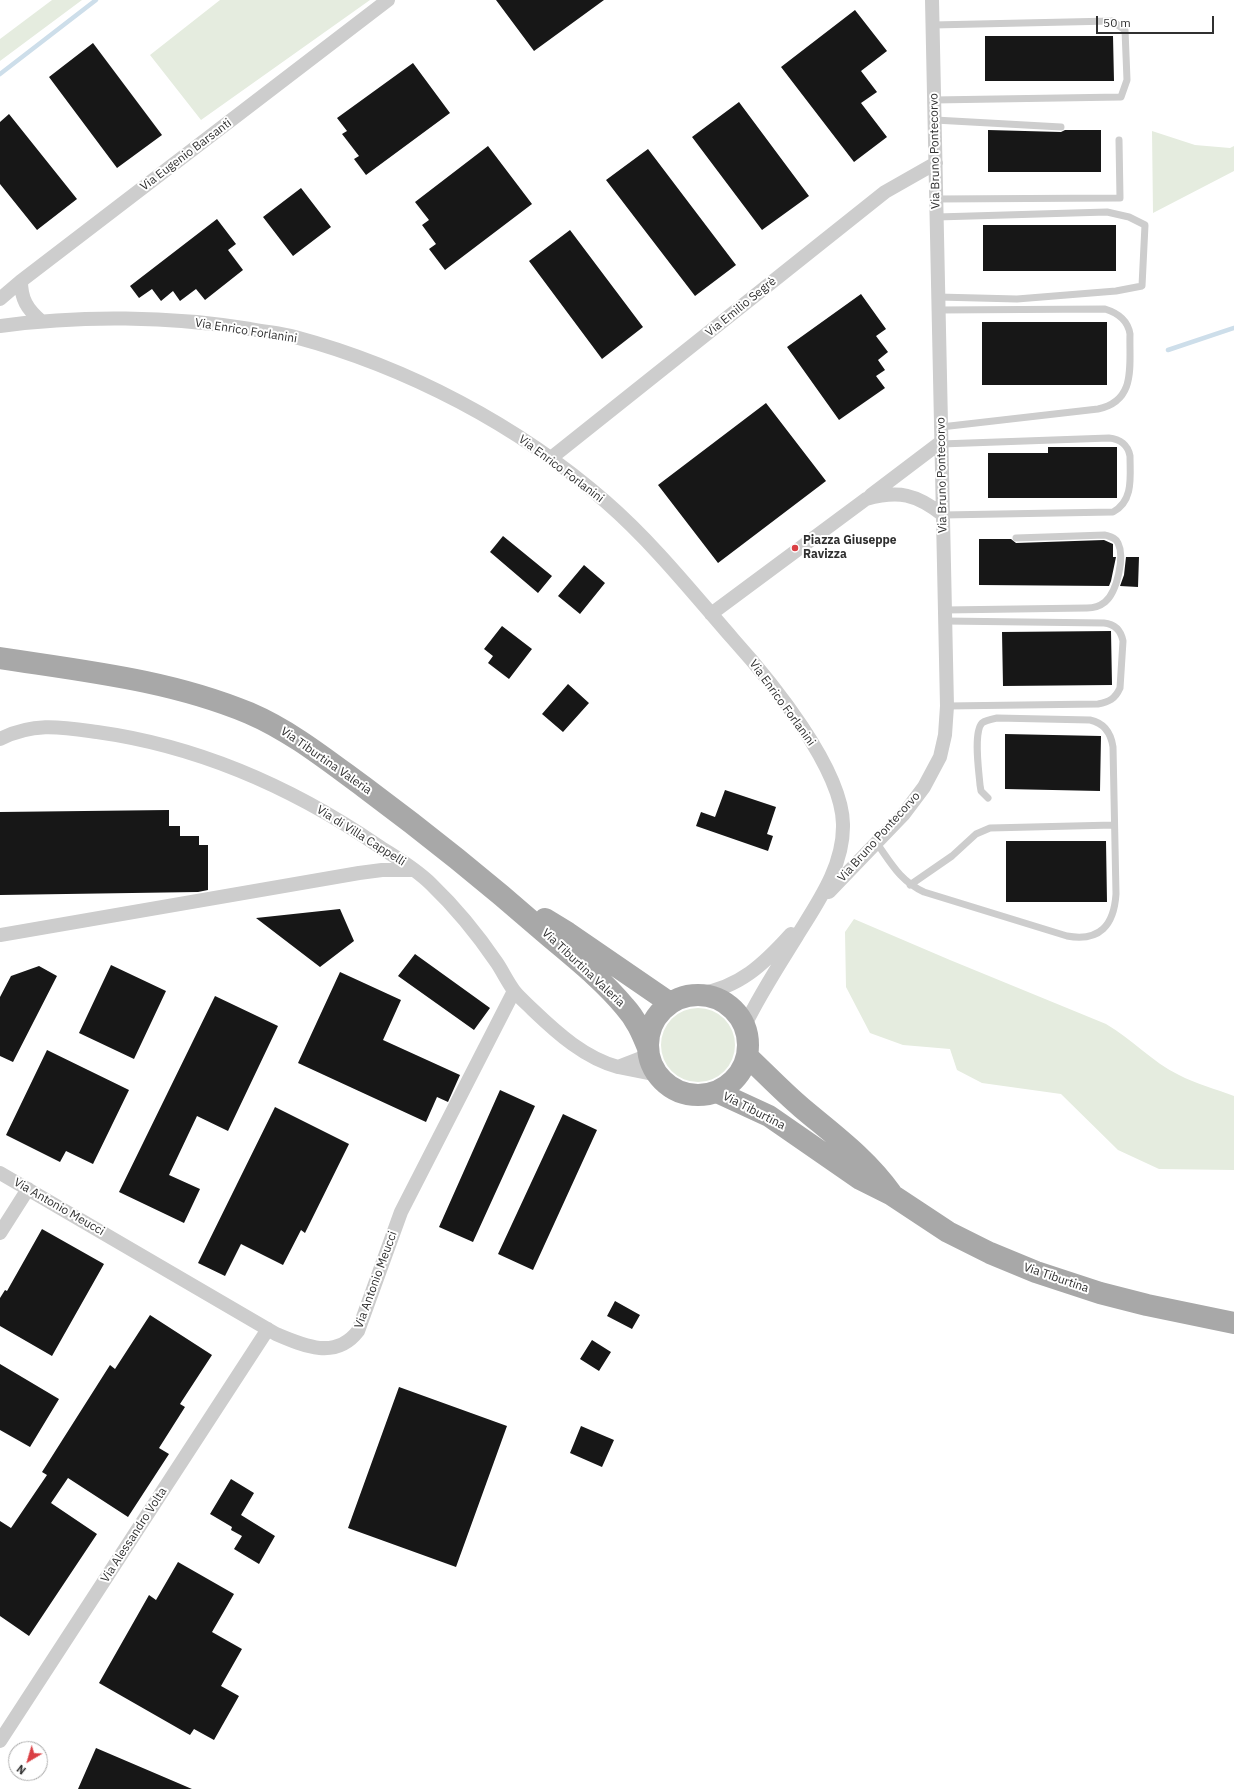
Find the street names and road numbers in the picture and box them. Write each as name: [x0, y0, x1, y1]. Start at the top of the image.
street label: Via Bruno Pontecorvo: [927, 93, 943, 209]
street label: Via Eugenio Barsanti: [138, 116, 234, 194]
street label: Via Emilio Segrè: [703, 274, 779, 340]
street label: Via Enrico Forlanini: [194, 316, 298, 346]
street label: Via Bruno Pontecorvo: [934, 417, 950, 533]
street label: Via Enrico Forlanini: [515, 432, 607, 506]
street label: Via Enrico Forlanini: [746, 657, 818, 749]
street label: Via Tiburtina Valeria: [278, 724, 374, 798]
street label: Via Bruno Pontecorvo: [835, 789, 923, 885]
street label: Via di Villa Cappelli: [314, 803, 408, 869]
street label: Via Tiburtina Valeria: [539, 926, 627, 1010]
street label: Via Tiburtina: [720, 1089, 788, 1133]
street label: Via Antonio Meucci: [11, 1175, 107, 1239]
street label: Via Antonio Meucci: [352, 1229, 400, 1331]
street label: Via Tiburtina: [1021, 1260, 1091, 1296]
street label: Via Alessandro Volta: [98, 1485, 170, 1585]

